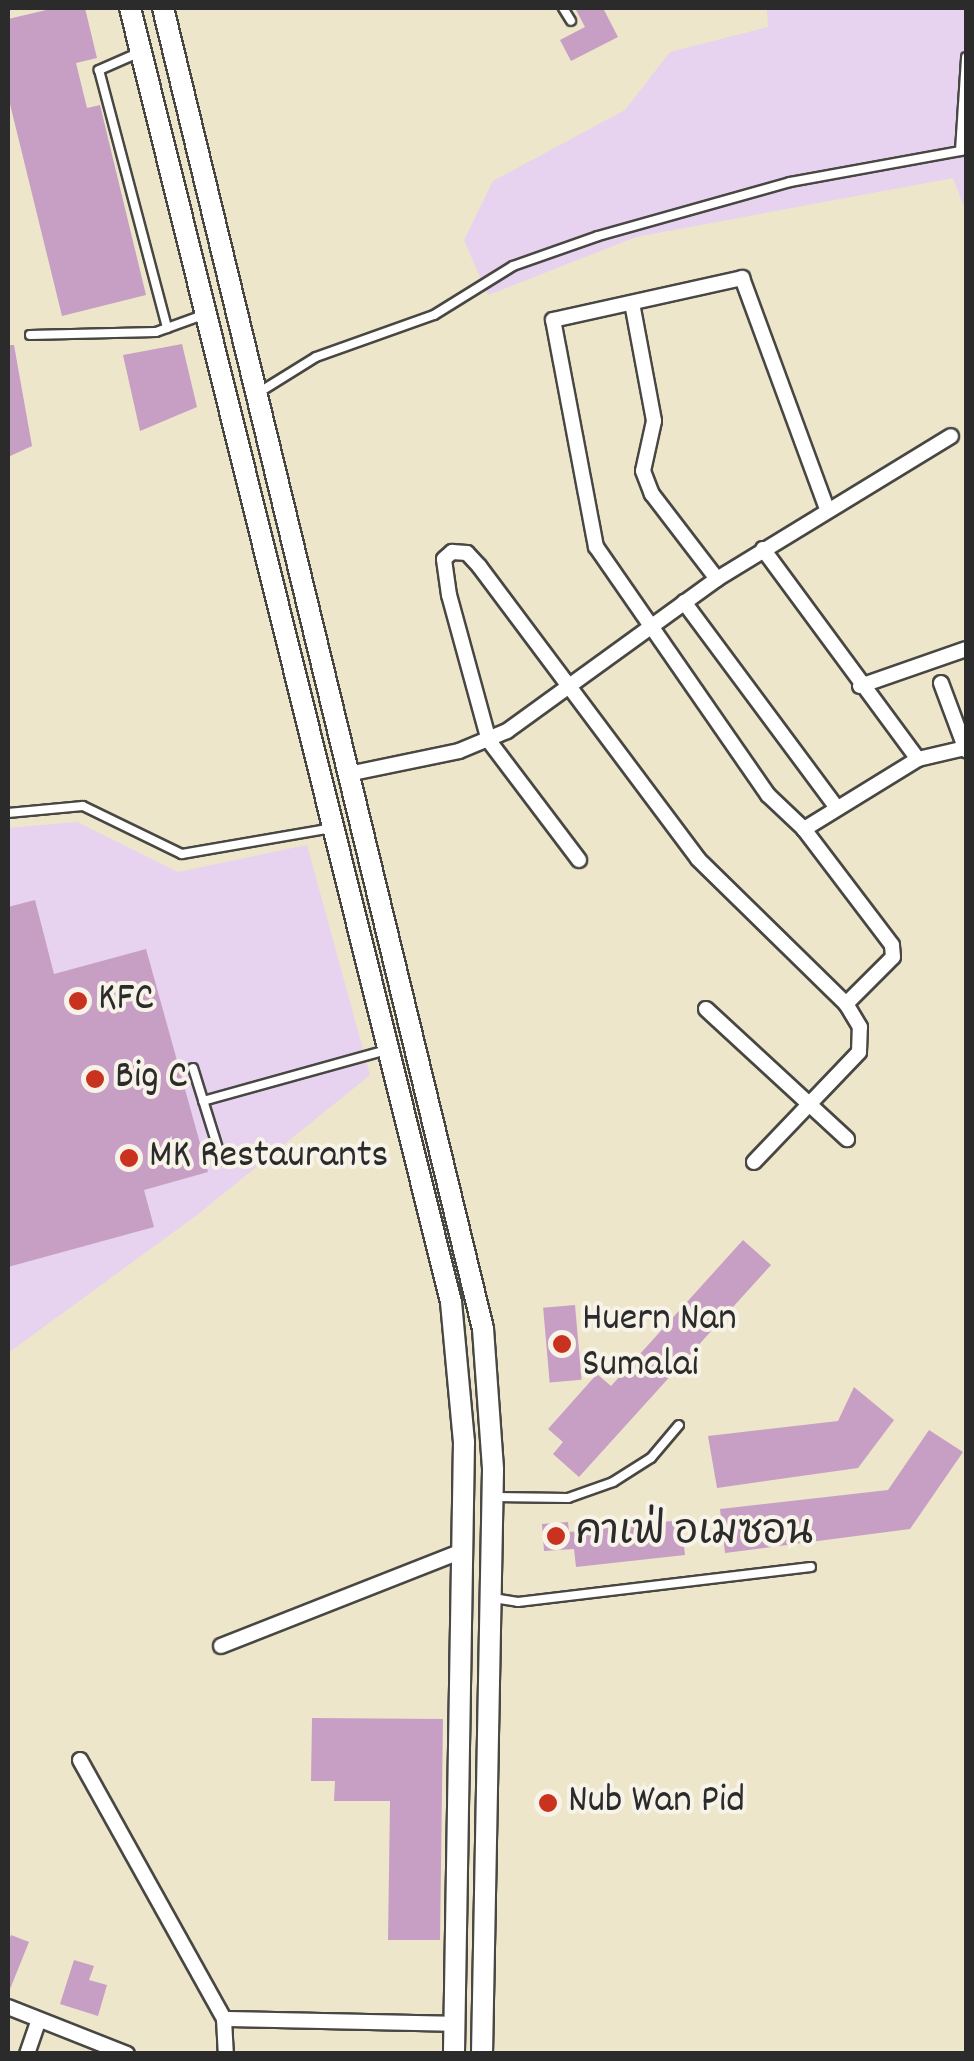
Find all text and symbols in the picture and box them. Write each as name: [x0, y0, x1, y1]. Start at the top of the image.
place label: KFC: [98, 977, 154, 1025]
marker: KFC: [67, 990, 89, 1012]
place label: Big C: [115, 1055, 188, 1103]
marker: Big C: [84, 1068, 106, 1090]
place label: MK Restaurants: [149, 1134, 388, 1182]
marker: MK Restaurants: [118, 1147, 140, 1169]
place label: Huern Nan Sumalai: [582, 1297, 737, 1391]
marker: Huern Nan Sumalai: [551, 1333, 573, 1355]
place label: คาเฟ่ อเมซอน: [576, 1512, 813, 1560]
marker: คาเฟ่ อเมซอน: [545, 1525, 567, 1547]
place label: Nub Wan Pid: [568, 1779, 745, 1827]
marker: Nub Wan Pid: [537, 1792, 559, 1814]

